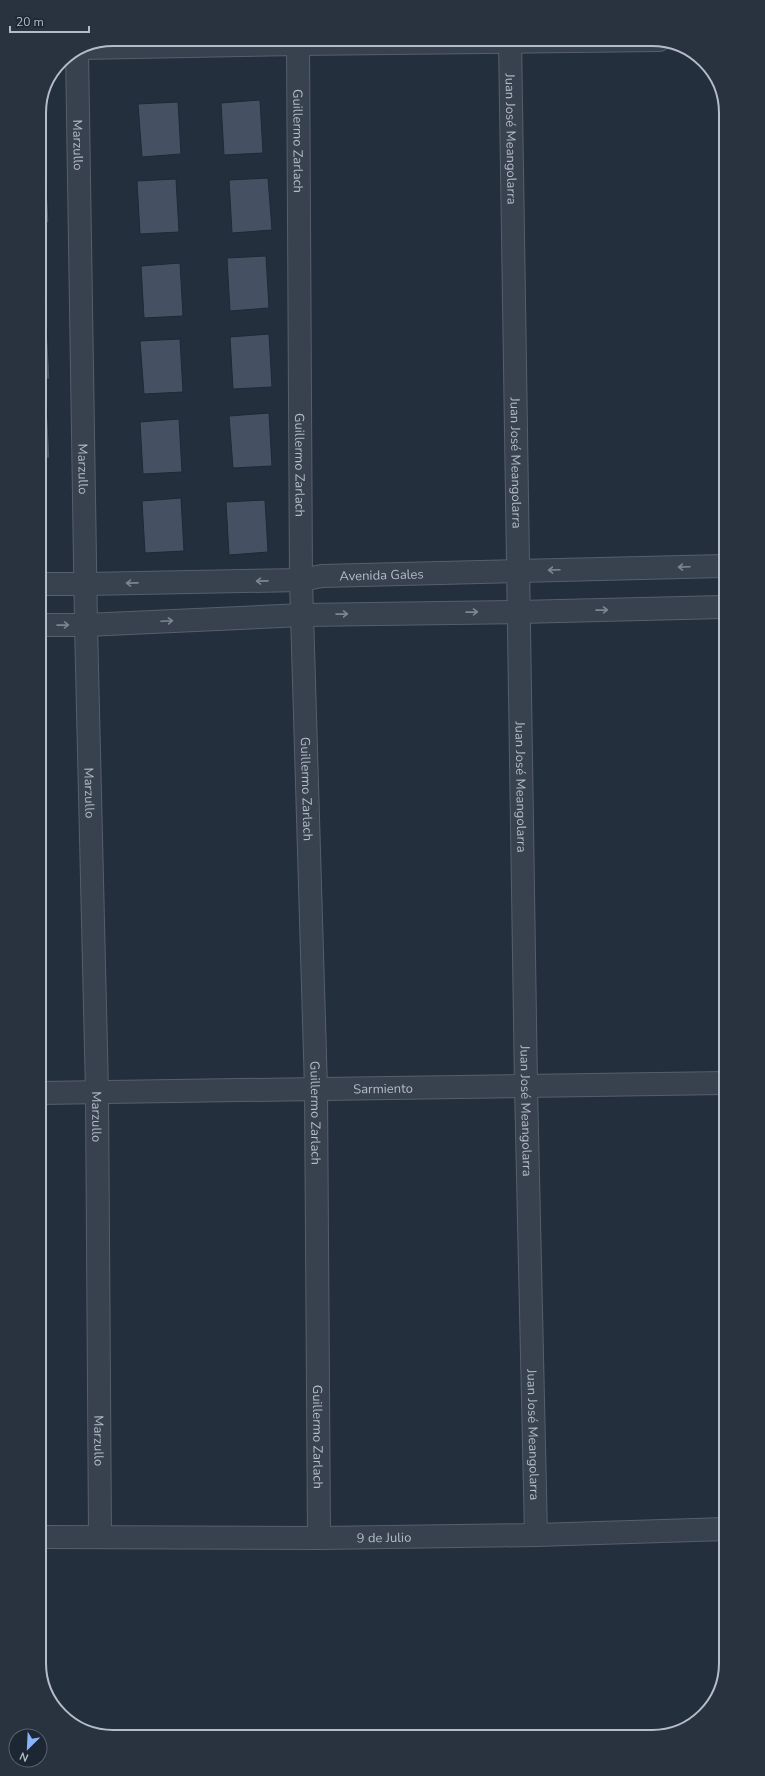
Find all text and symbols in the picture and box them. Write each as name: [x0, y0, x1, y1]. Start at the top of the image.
scale bar: [10, 8, 89, 34]
text: 20 m: [16, 14, 44, 30]
street label: Juan José Meangolarra: [501, 72, 521, 205]
street label: Guillermo Zarlach: [288, 89, 307, 193]
street label: Marzullo: [68, 119, 87, 171]
street label: Juan José Meangolarra: [505, 396, 525, 529]
street label: Guillermo Zarlach: [290, 413, 309, 517]
street label: Marzullo: [73, 443, 92, 495]
one-way arrow: [678, 563, 691, 570]
street label: Avenida Gales: [339, 565, 424, 586]
one-way arrow: [548, 566, 561, 574]
one-way arrow: [256, 577, 269, 585]
one-way arrow: [126, 579, 139, 587]
one-way arrow: [595, 606, 608, 614]
one-way arrow: [465, 609, 478, 616]
one-way arrow: [335, 610, 348, 618]
one-way arrow: [160, 617, 173, 625]
one-way arrow: [56, 621, 69, 629]
street label: Juan José Meangolarra: [510, 720, 530, 853]
street label: Guillermo Zarlach: [296, 737, 317, 841]
street label: Marzullo: [79, 767, 99, 819]
street label: Juan José Meangolarra: [515, 1044, 536, 1177]
street label: Guillermo Zarlach: [305, 1061, 325, 1165]
street label: Sarmiento: [353, 1080, 413, 1098]
street label: Marzullo: [87, 1091, 105, 1142]
street label: Juan José Meangolarra: [522, 1368, 543, 1501]
street label: Guillermo Zarlach: [308, 1385, 327, 1489]
street label: Marzullo: [89, 1415, 108, 1466]
street label: 9 de Julio: [357, 1529, 411, 1547]
north arrow: [8, 1728, 48, 1768]
text: N: [17, 1748, 31, 1765]

